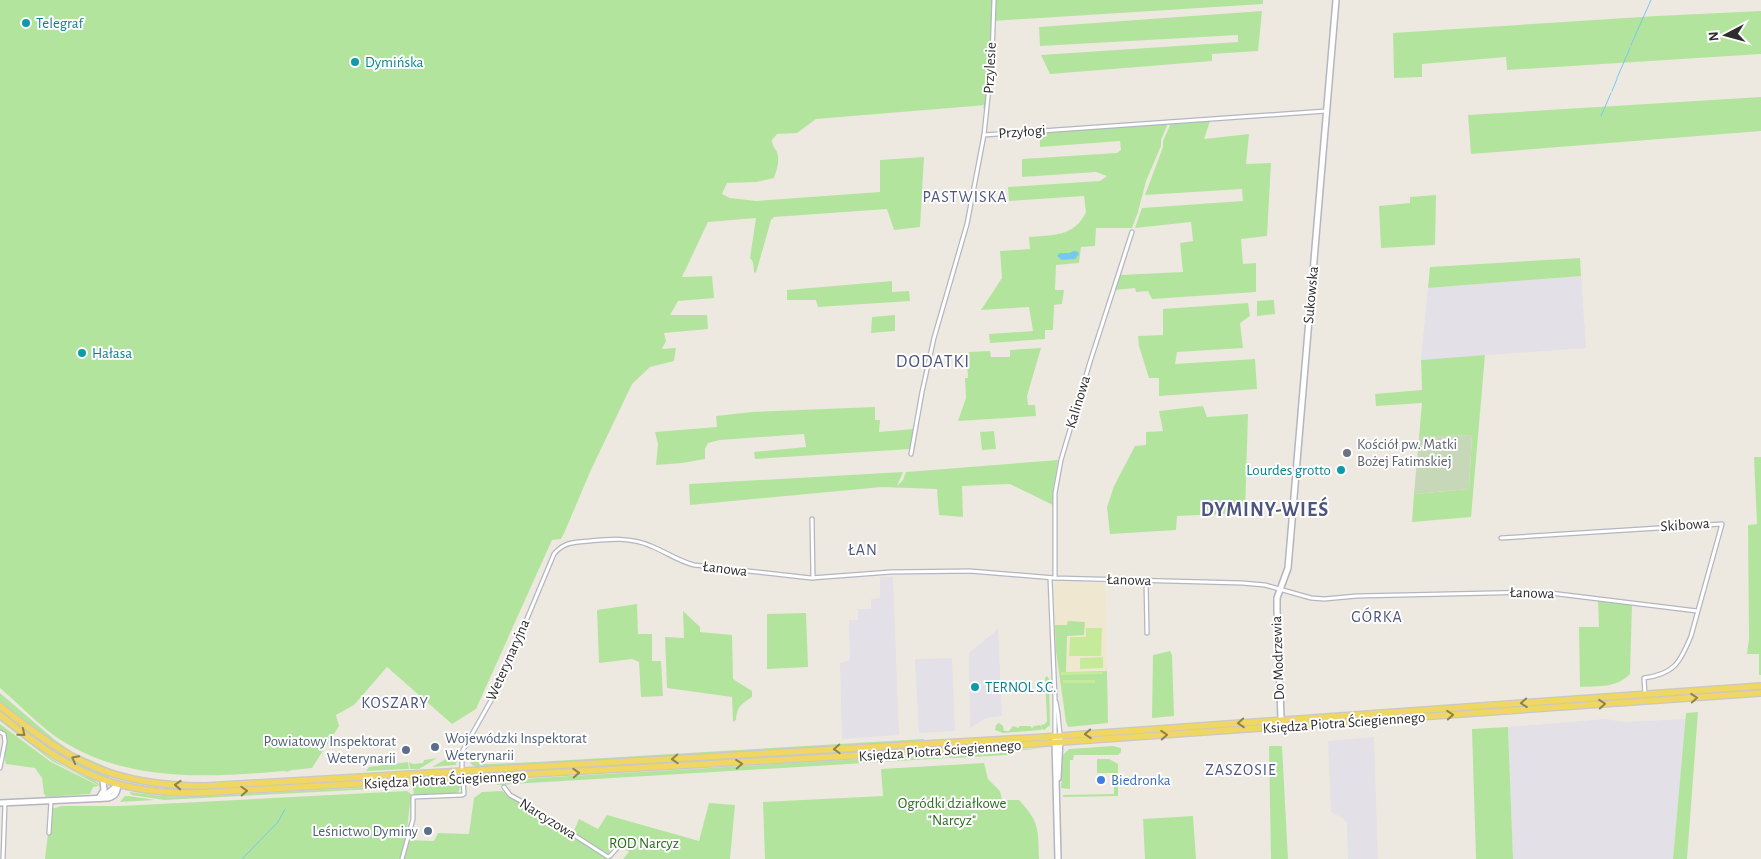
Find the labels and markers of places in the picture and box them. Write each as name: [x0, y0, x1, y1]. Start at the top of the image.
place label: Telegraf: [36, 16, 85, 31]
marker: Telegraf: [20, 17, 32, 29]
place label: Dymińska: [365, 55, 424, 70]
marker: Dymińska: [349, 56, 361, 68]
place label: Hałasa: [92, 346, 132, 361]
marker: Hałasa: [76, 347, 88, 359]
place label: Kościół pw. Matki Bożej Fatimskiej: [1357, 437, 1457, 469]
marker: Kościół pw. Matki Bożej Fatimskiej: [1341, 447, 1353, 459]
place label: Lourdes grotto: [1246, 463, 1331, 478]
marker: Lourdes grotto: [1335, 464, 1347, 476]
place label: TERNOL S.C.: [985, 680, 1056, 695]
marker: TERNOL S.C.: [969, 681, 981, 693]
place label: Wojewódzki Inspektorat Weterynarii: [445, 731, 587, 763]
place label: Powiatowy Inspektorat Weterynarii: [264, 734, 396, 766]
marker: Wojewódzki Inspektorat Weterynarii: [429, 741, 441, 753]
marker: Powiatowy Inspektorat Weterynarii: [400, 744, 412, 756]
place label: Biedronka: [1111, 773, 1171, 788]
marker: Biedronka: [1095, 774, 1107, 786]
place label: Leśnictwo Dyminy: [312, 824, 419, 839]
marker: Leśnictwo Dyminy: [422, 825, 434, 837]

